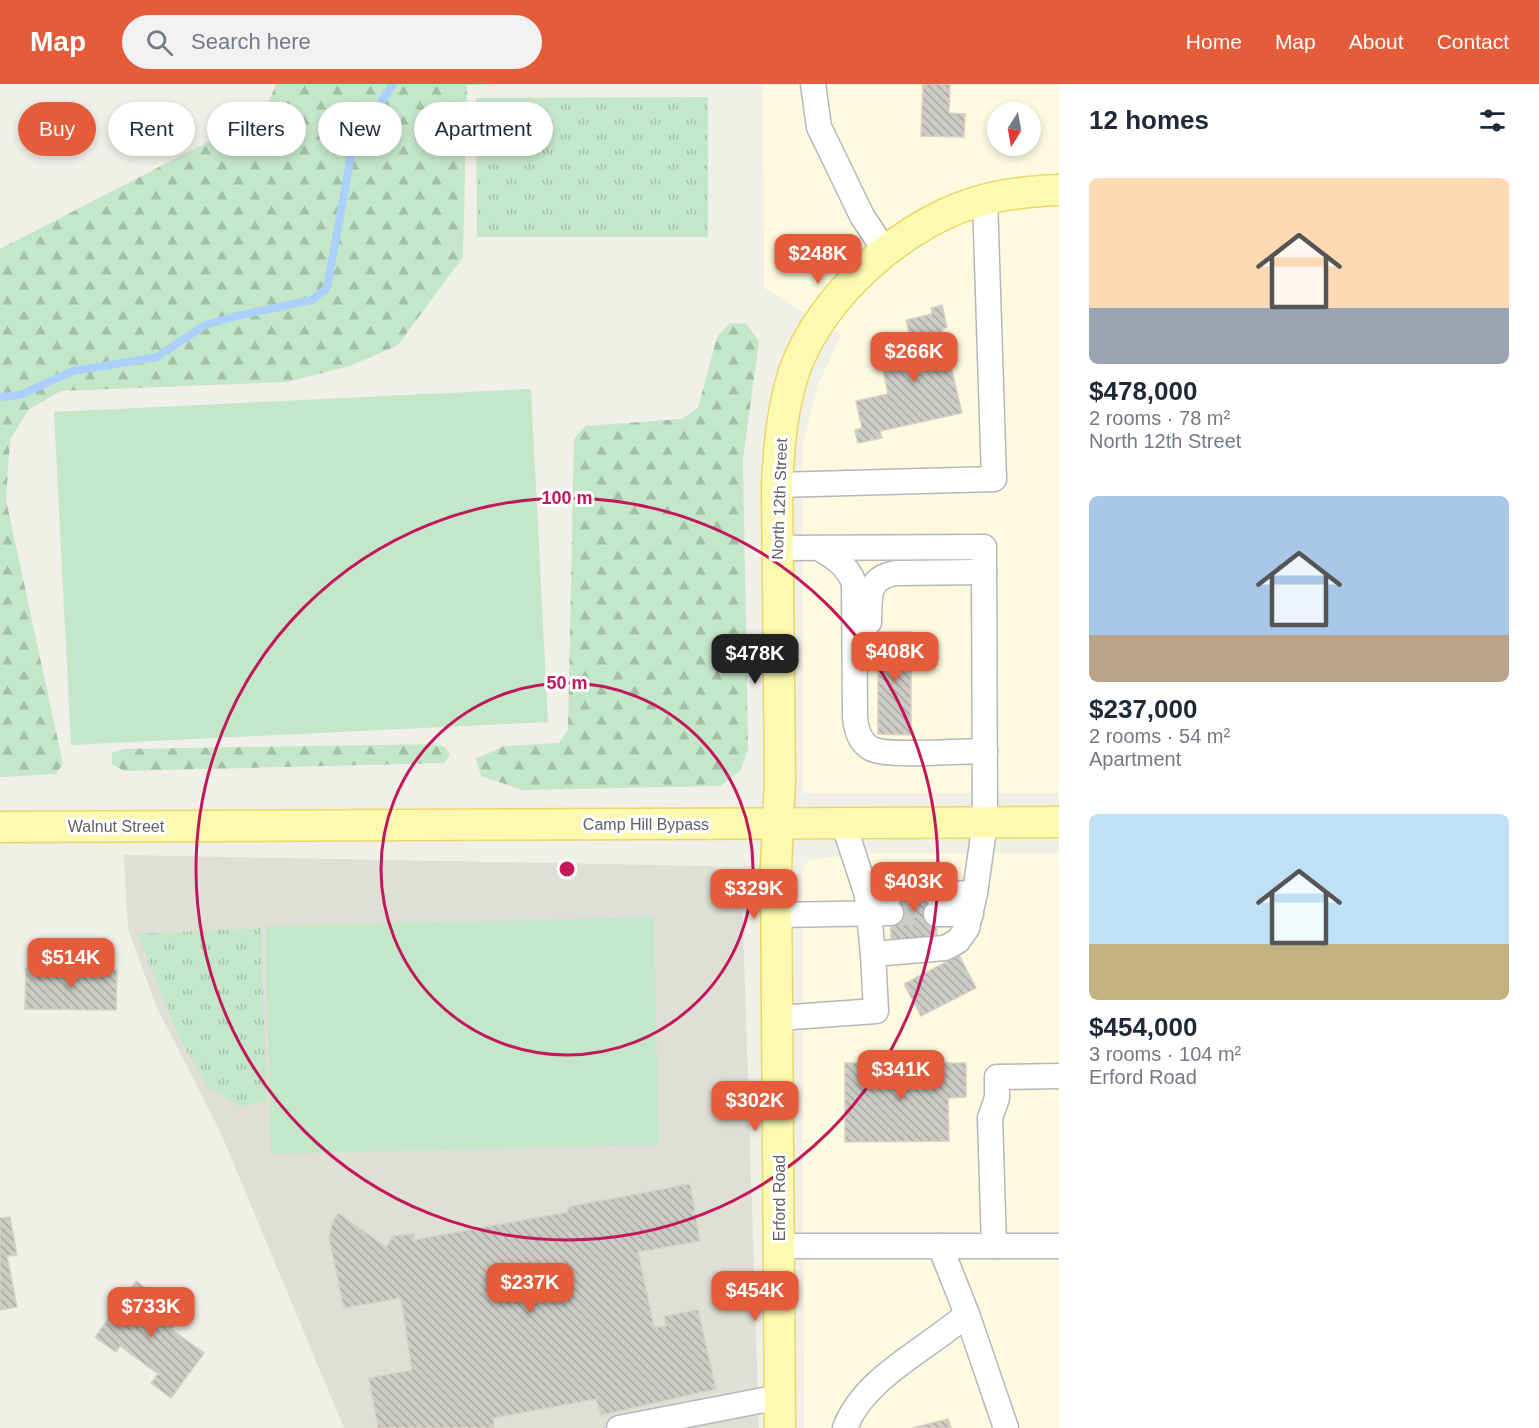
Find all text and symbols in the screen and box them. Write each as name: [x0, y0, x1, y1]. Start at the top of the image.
search box: [122, 15, 542, 69]
text: Map: [30, 26, 86, 57]
icon: search: [143, 26, 176, 59]
text: Search here: [191, 29, 311, 54]
text: Home: [1186, 30, 1242, 53]
text: Map: [1275, 30, 1316, 53]
text: About: [1349, 30, 1404, 53]
text: Contact: [1437, 30, 1509, 53]
chip: Buy: [18, 102, 96, 156]
chip: Rent: [108, 102, 195, 156]
chip: Filters: [207, 102, 306, 156]
chip: New: [318, 102, 402, 156]
chip: Apartment: [414, 102, 553, 156]
north arrow: [987, 102, 1041, 156]
map controls: [987, 102, 1041, 156]
icon: filters: [1476, 104, 1509, 137]
text: 12 homes: [1089, 105, 1209, 135]
icon: home: [1245, 217, 1353, 325]
pin: $248K: [776, 234, 860, 285]
text: $248K: [789, 242, 847, 264]
pin: $266K: [872, 332, 956, 383]
text: $266K: [885, 340, 943, 362]
text: $478,000: [1089, 376, 1197, 406]
text: 2 rooms · 78 m²: [1089, 407, 1230, 429]
text: North 12th Street: [1089, 430, 1241, 452]
street label: North 12th Street: [769, 437, 790, 560]
text: 100 m: [541, 488, 593, 508]
icon: home: [1245, 535, 1353, 643]
pin: $408K: [853, 632, 937, 683]
pin: $478K: [713, 634, 797, 685]
text: $408K: [866, 640, 924, 662]
text: $478K: [726, 642, 784, 664]
text: 50 m: [546, 673, 588, 693]
text: $237,000: [1089, 694, 1197, 724]
text: 2 rooms · 54 m²: [1089, 725, 1230, 747]
text: Apartment: [1089, 748, 1181, 770]
street label: Camp Hill Bypass: [583, 816, 709, 833]
street label: Walnut Street: [68, 818, 165, 835]
icon: home: [1245, 853, 1353, 961]
centre of rings: [557, 859, 577, 879]
pin: $403K: [872, 862, 956, 913]
pin: $329K: [712, 869, 796, 920]
text: $403K: [885, 870, 943, 892]
text: $329K: [725, 877, 783, 899]
pin: $514K: [29, 938, 113, 989]
text: $514K: [42, 946, 100, 968]
text: $454,000: [1089, 1012, 1197, 1042]
text: 3 rooms · 104 m²: [1089, 1043, 1241, 1065]
pin: $341K: [859, 1050, 943, 1101]
text: $341K: [872, 1058, 930, 1080]
text: Erford Road: [1089, 1066, 1197, 1088]
pin: $302K: [713, 1081, 797, 1132]
text: $302K: [726, 1089, 784, 1111]
street label: Erford Road: [771, 1155, 788, 1241]
pin: $237K: [488, 1263, 572, 1314]
text: $237K: [501, 1271, 559, 1293]
pin: $454K: [713, 1271, 797, 1322]
text: $454K: [726, 1279, 784, 1301]
pin: $733K: [109, 1287, 193, 1338]
text: $733K: [122, 1295, 180, 1317]

